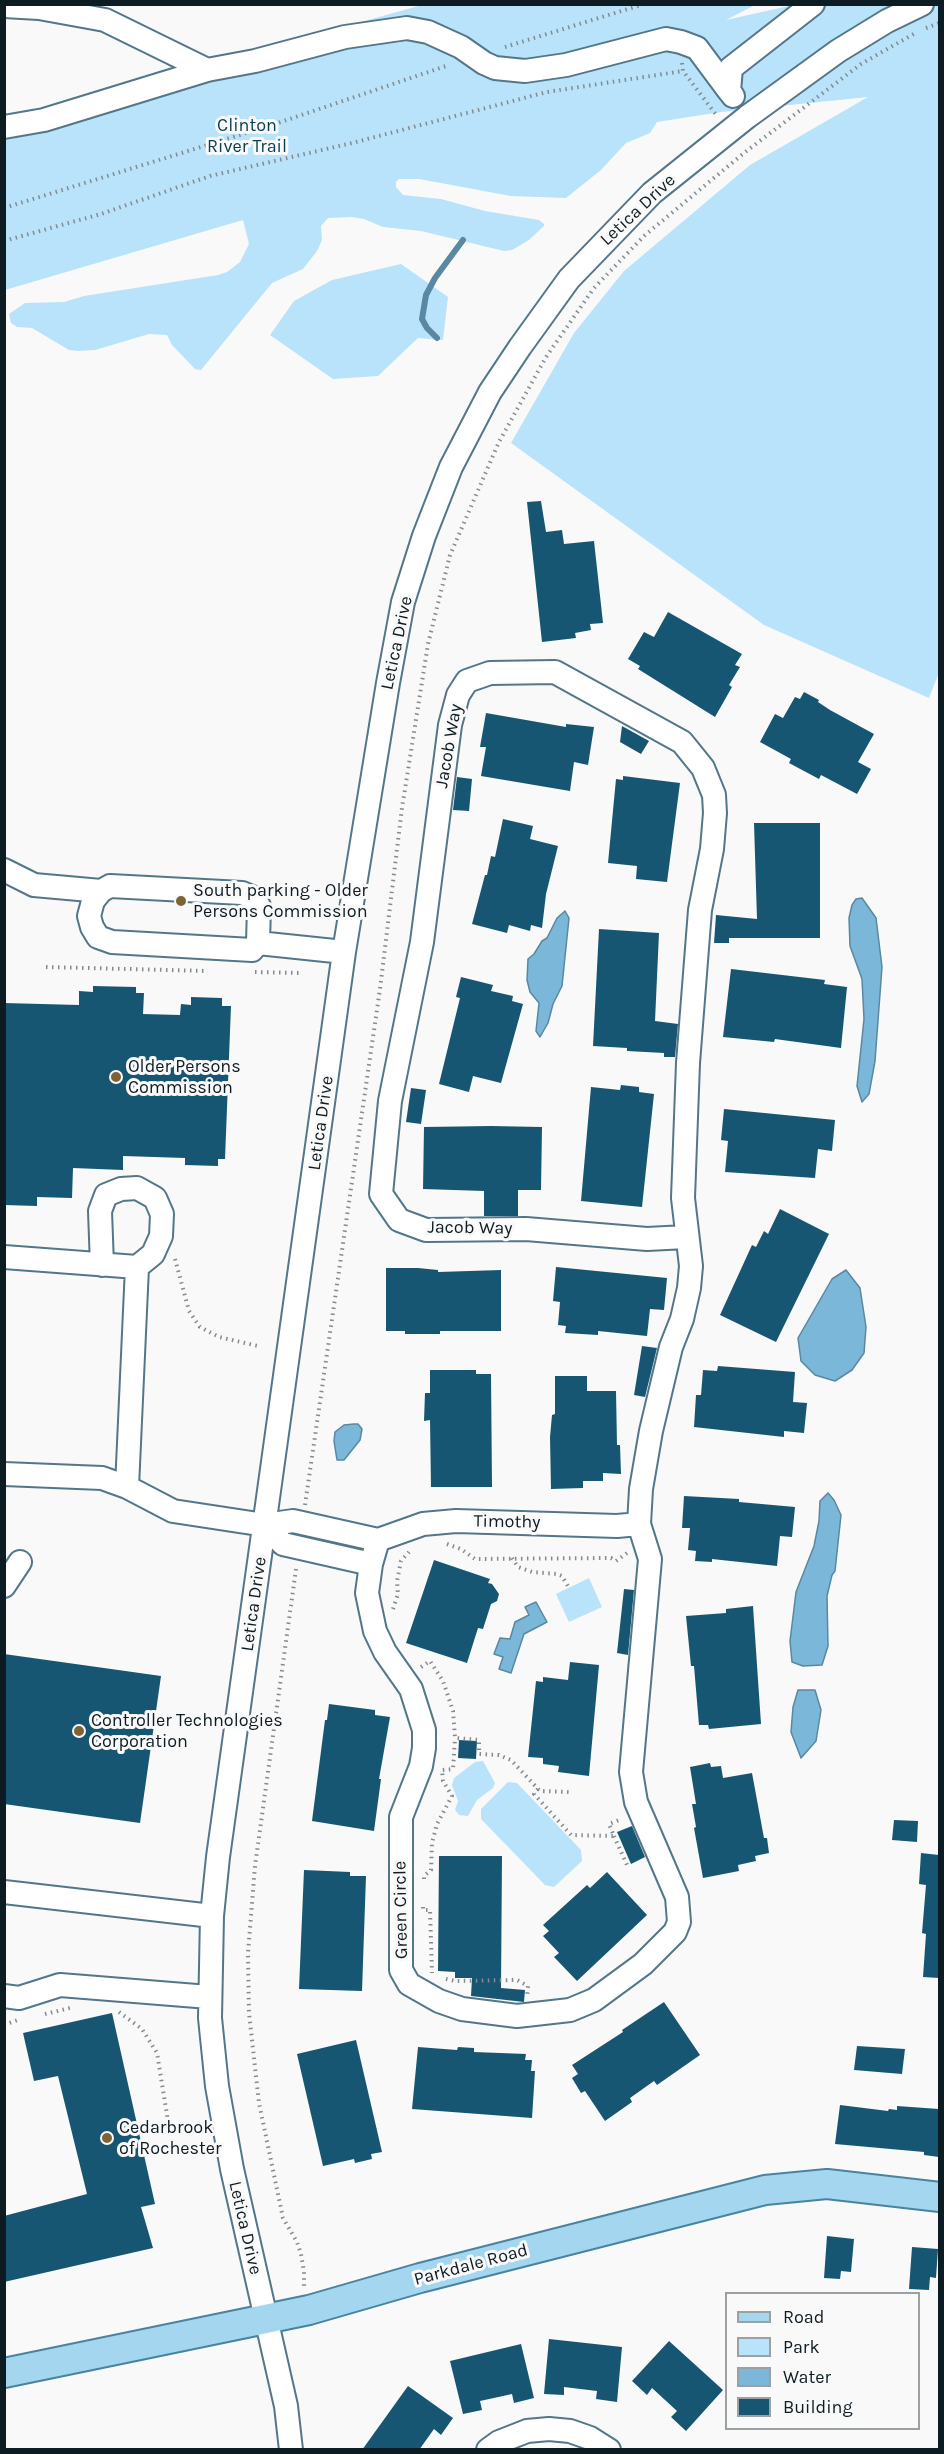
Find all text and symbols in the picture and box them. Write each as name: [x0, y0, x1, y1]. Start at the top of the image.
park label: Clinton River Trail: [207, 115, 287, 158]
street label: Letica Drive: [596, 170, 680, 250]
street label: Letica Drive: [377, 594, 417, 692]
street label: Jacob Way: [431, 702, 467, 790]
place label: South parking - Older Persons Commission: [193, 880, 368, 922]
marker: South parking - Older Persons Commission: [174, 894, 188, 908]
place label: Older Persons Commission: [128, 1056, 241, 1098]
marker: Older Persons Commission: [109, 1070, 123, 1084]
street label: Letica Drive: [304, 1074, 338, 1172]
street label: Jacob Way: [427, 1216, 513, 1240]
street label: Timothy: [473, 1511, 541, 1533]
street label: Letica Drive: [237, 1555, 271, 1653]
place label: Controller Technologies Corporation: [91, 1710, 283, 1752]
marker: Controller Technologies Corporation: [72, 1724, 86, 1738]
street label: Green Circle: [389, 1861, 413, 1959]
place label: Cedarbrook of Rochester: [119, 2117, 222, 2160]
marker: Cedarbrook of Rochester: [100, 2131, 114, 2145]
street label: Letica Drive: [224, 2179, 266, 2277]
street label: Parkdale Road: [412, 2239, 530, 2291]
legend: [725, 2292, 920, 2430]
text: Road: [783, 2306, 824, 2328]
text: Park: [783, 2336, 820, 2358]
text: Water: [783, 2366, 831, 2388]
text: Building: [783, 2396, 853, 2418]

